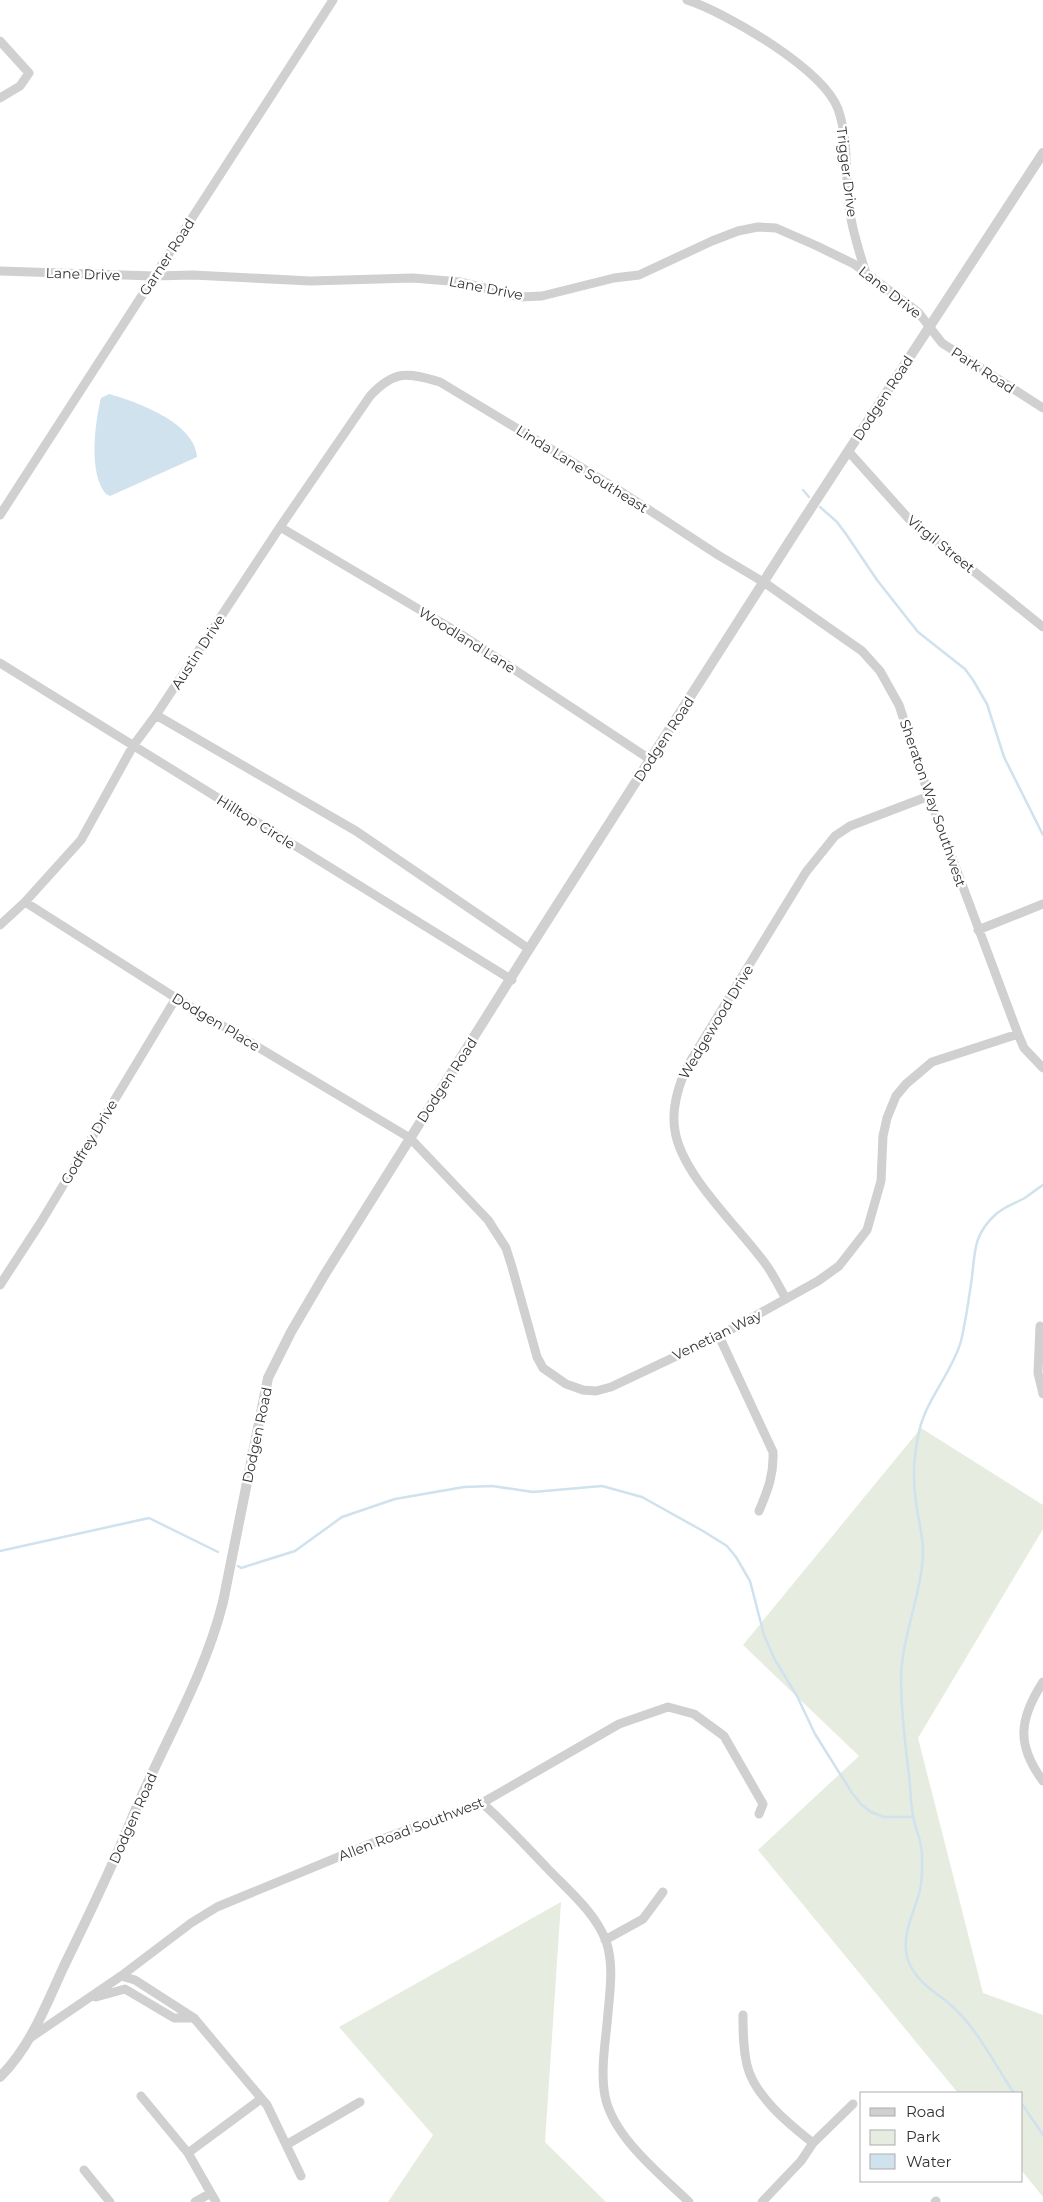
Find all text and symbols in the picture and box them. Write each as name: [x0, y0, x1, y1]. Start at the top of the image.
street label: Trigger Drive: [833, 126, 861, 218]
street label: Garner Road: [135, 215, 199, 299]
street label: Lane Drive: [855, 262, 925, 322]
street label: Lane Drive: [45, 264, 121, 284]
street label: Lane Drive: [448, 272, 524, 304]
street label: Park Road: [948, 343, 1018, 397]
street label: Dodgen Road: [849, 352, 917, 444]
street label: Linda Lane Southeast: [513, 421, 651, 517]
street label: Virgil Street: [904, 511, 979, 577]
street label: Woodland Lane: [415, 603, 519, 677]
street label: Austin Drive: [167, 611, 229, 693]
street label: Dodgen Road: [630, 693, 698, 785]
street label: Sheraton Way Southwest: [896, 717, 970, 889]
street label: Hilltop Circle: [213, 791, 299, 853]
street label: Wedgewood Drive: [675, 962, 757, 1082]
street label: Dodgen Place: [169, 989, 263, 1055]
street label: Dodgen Road: [413, 1034, 481, 1126]
street label: Godfrey Drive: [57, 1096, 121, 1188]
street label: Venetian Way: [670, 1306, 765, 1364]
street label: Dodgen Road: [238, 1385, 276, 1485]
street label: Dodgen Road: [105, 1770, 161, 1866]
street label: Allen Road Southwest: [336, 1793, 487, 1865]
legend: [860, 2092, 1023, 2182]
text: Road: [906, 2102, 945, 2121]
text: Park: [906, 2127, 940, 2146]
text: Water: [906, 2152, 952, 2171]

